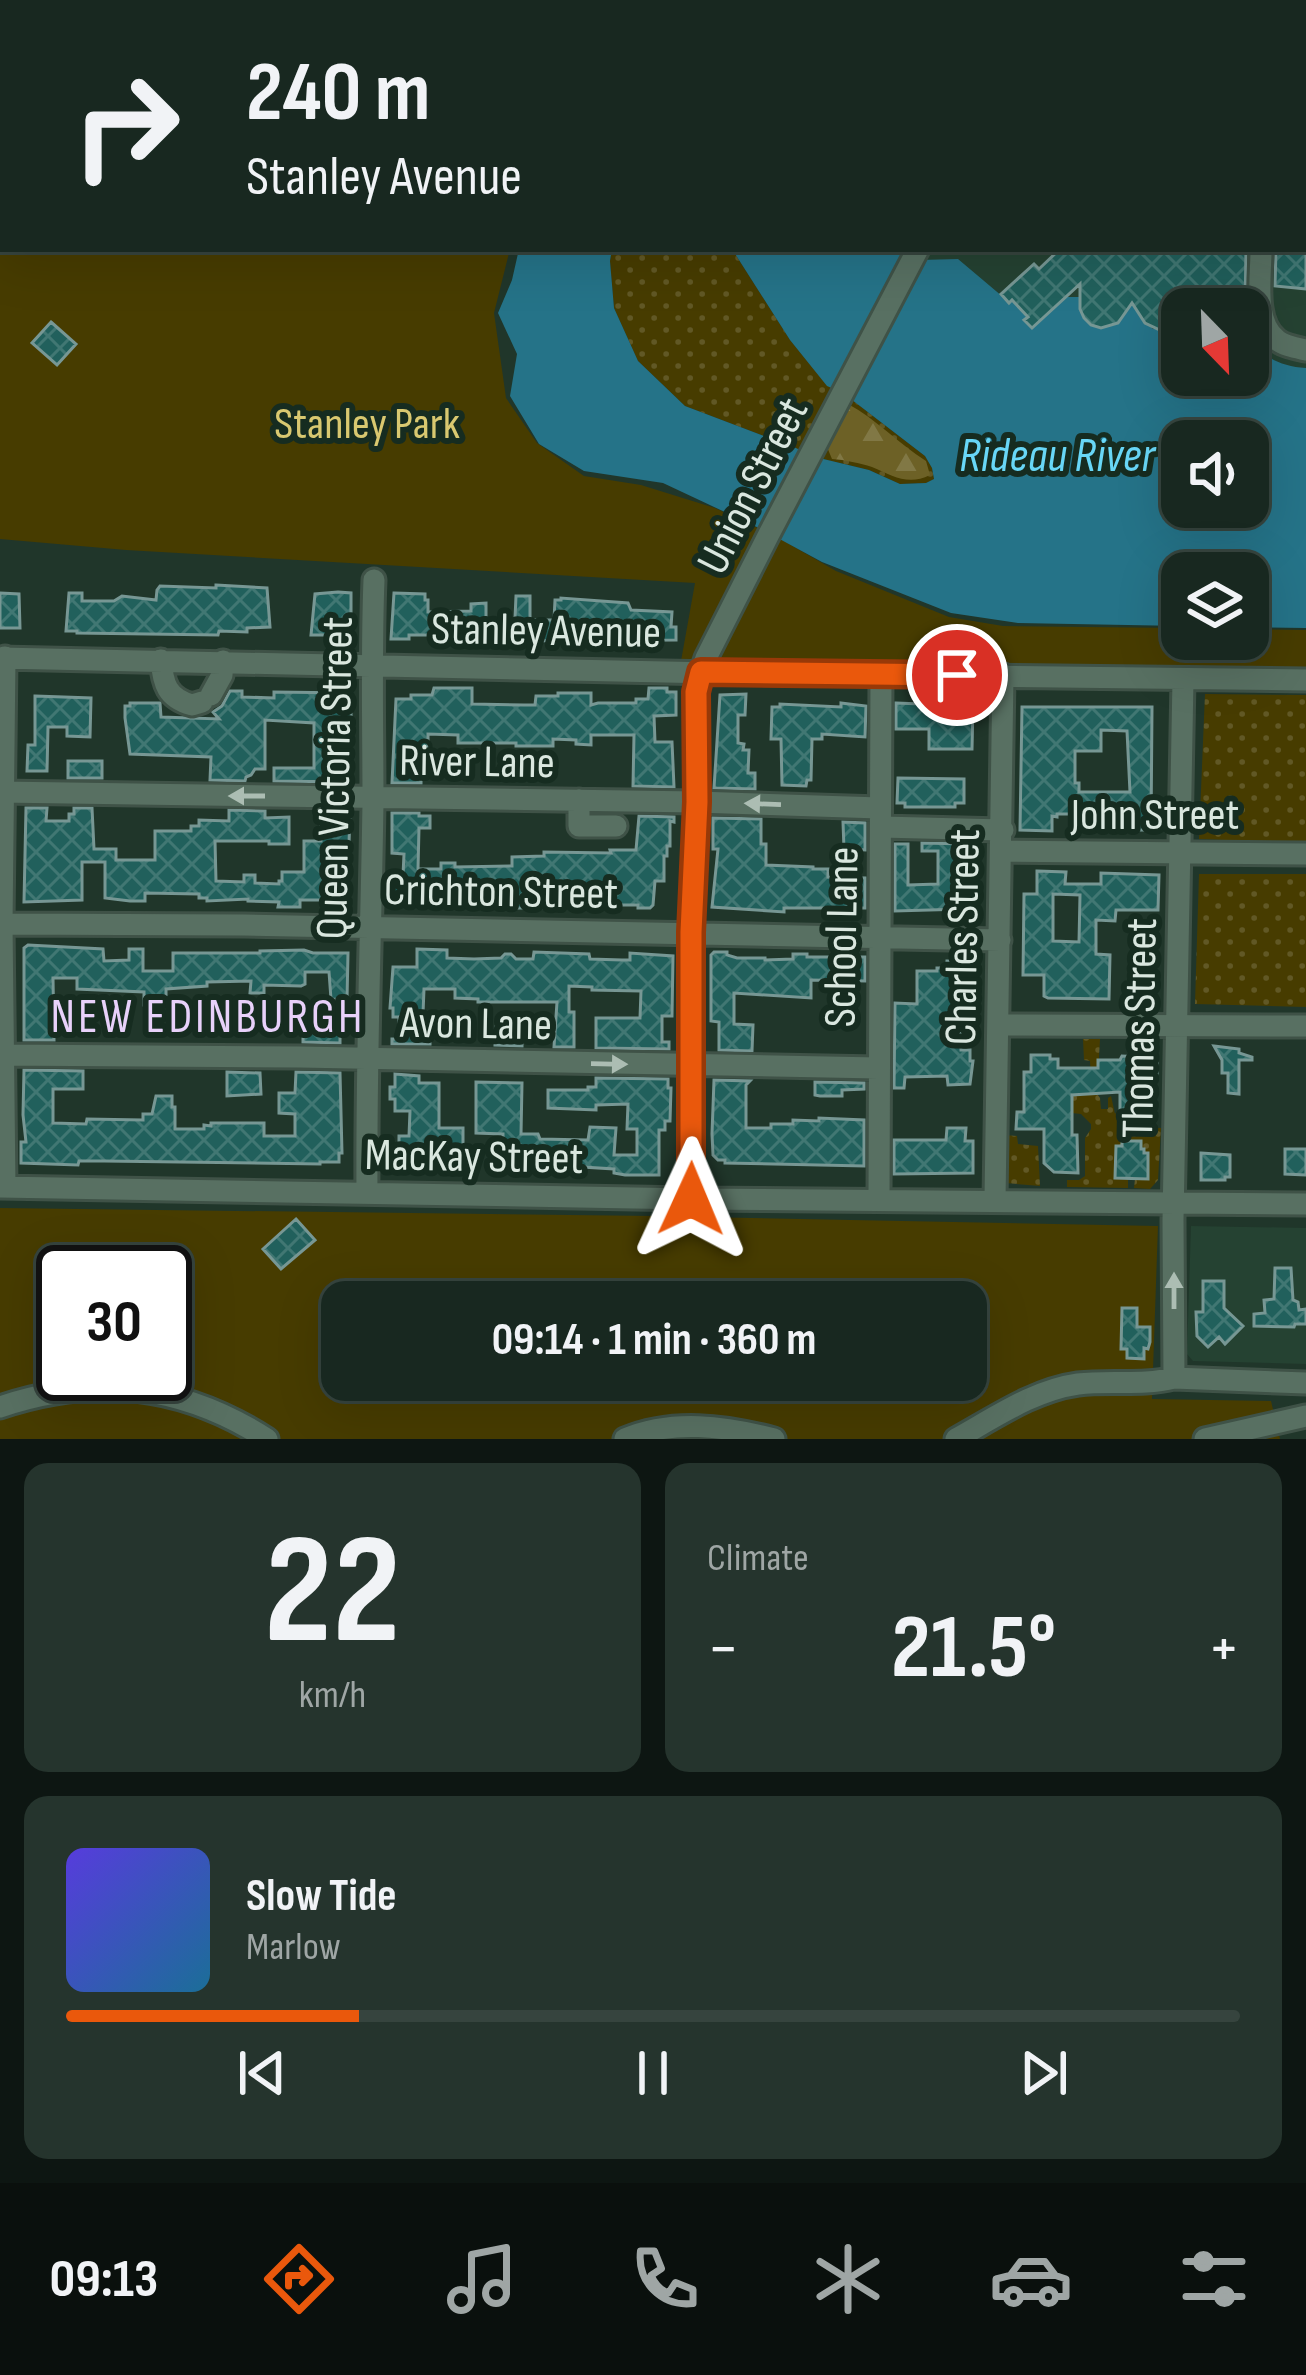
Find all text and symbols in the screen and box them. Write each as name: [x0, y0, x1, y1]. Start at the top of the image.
text: 240 m: [246, 43, 430, 144]
icon: right: [48, 48, 204, 204]
text: Stanley Avenue: [246, 145, 522, 210]
north arrow: [1161, 288, 1269, 396]
map controls: [1161, 288, 1269, 660]
street label: Union Street: [686, 389, 821, 583]
park label: Stanley Park: [274, 397, 460, 452]
button: sound: [1161, 420, 1269, 528]
water label: Rideau River: [959, 428, 1156, 485]
button: layers: [1161, 552, 1269, 660]
street label: Stanley Avenue: [430, 602, 661, 661]
street label: Queen Victoria Street: [305, 616, 366, 940]
pin: [906, 624, 1008, 726]
icon: arrive: [924, 642, 990, 708]
street label: River Lane: [399, 734, 555, 791]
one-way arrow: [227, 786, 265, 806]
street label: John Street: [1070, 788, 1239, 843]
one-way arrow: [743, 794, 781, 813]
street label: Charles Street: [934, 829, 993, 1046]
street label: School Lane: [813, 846, 872, 1028]
street label: Crichton Street: [384, 863, 618, 922]
street label: Thomas Street: [1111, 917, 1170, 1139]
district label: NEW EDINBURGH: [50, 989, 366, 1046]
street label: Avon Lane: [398, 996, 553, 1053]
one-way arrow: [591, 1054, 629, 1073]
street label: MacKay Street: [364, 1128, 584, 1187]
position arrow: [628, 1136, 754, 1262]
speed limit sign: 30: [36, 1245, 192, 1401]
one-way arrow: [1164, 1271, 1183, 1309]
text: 09:14 · 1 min · 360 m: [492, 1313, 816, 1368]
text: 22: [264, 1500, 401, 1687]
text: Climate: [707, 1535, 809, 1582]
text: 21.5°: [891, 1595, 1056, 1703]
text: −: [707, 1610, 739, 1689]
text: +: [1208, 1610, 1240, 1689]
text: km/h: [299, 1672, 366, 1719]
text: Slow Tide: [246, 1869, 397, 1924]
text: Marlow: [246, 1924, 341, 1971]
icon: previous: [229, 2040, 295, 2106]
icon: pause: [620, 2040, 686, 2106]
icon: next: [1011, 2040, 1077, 2106]
icon: directions: [257, 2237, 341, 2321]
icon: music: [440, 2237, 524, 2321]
icon: phone: [623, 2237, 707, 2321]
icon: climate: [806, 2237, 890, 2321]
icon: car: [989, 2237, 1073, 2321]
icon: filters: [1172, 2237, 1256, 2321]
text: 09:13: [50, 2247, 158, 2312]

